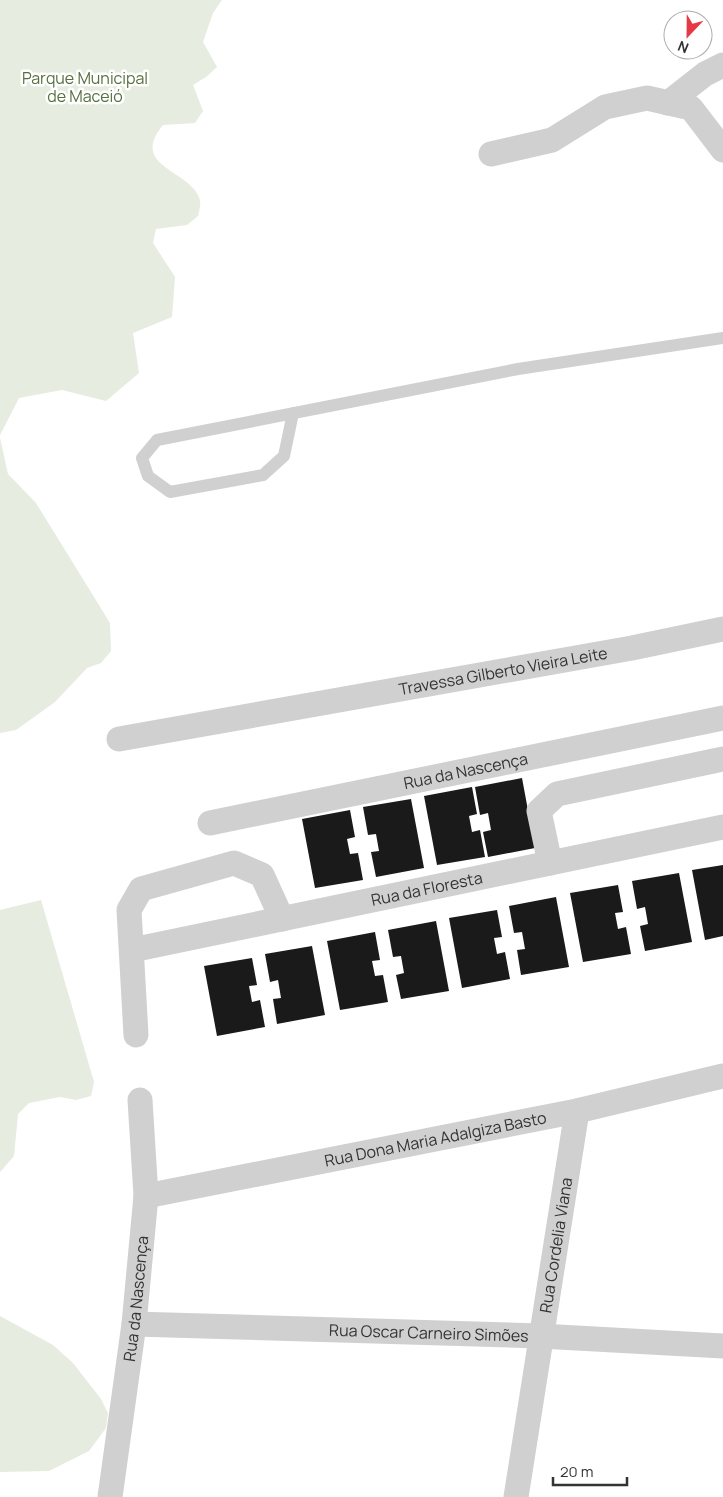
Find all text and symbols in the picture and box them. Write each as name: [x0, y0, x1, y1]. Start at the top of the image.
north arrow: [663, 10, 713, 60]
text: N: [675, 37, 691, 58]
park label: Parque Municipal de Maceió: [22, 67, 148, 107]
street label: Travessa Gilberto Vieira Leite: [397, 642, 609, 700]
street label: Rua da Nascença: [402, 747, 530, 794]
street label: Rua da Floresta: [369, 866, 484, 911]
street label: Rua Dona Maria Adalgiza Basto: [323, 1106, 548, 1172]
street label: Rua Cordelia Viana: [534, 1176, 577, 1315]
street label: Rua da Nascença: [118, 1235, 153, 1363]
street label: Rua Oscar Carneiro Simões: [329, 1319, 529, 1347]
scale bar: [553, 1454, 627, 1486]
text: 20 m: [560, 1461, 593, 1482]

